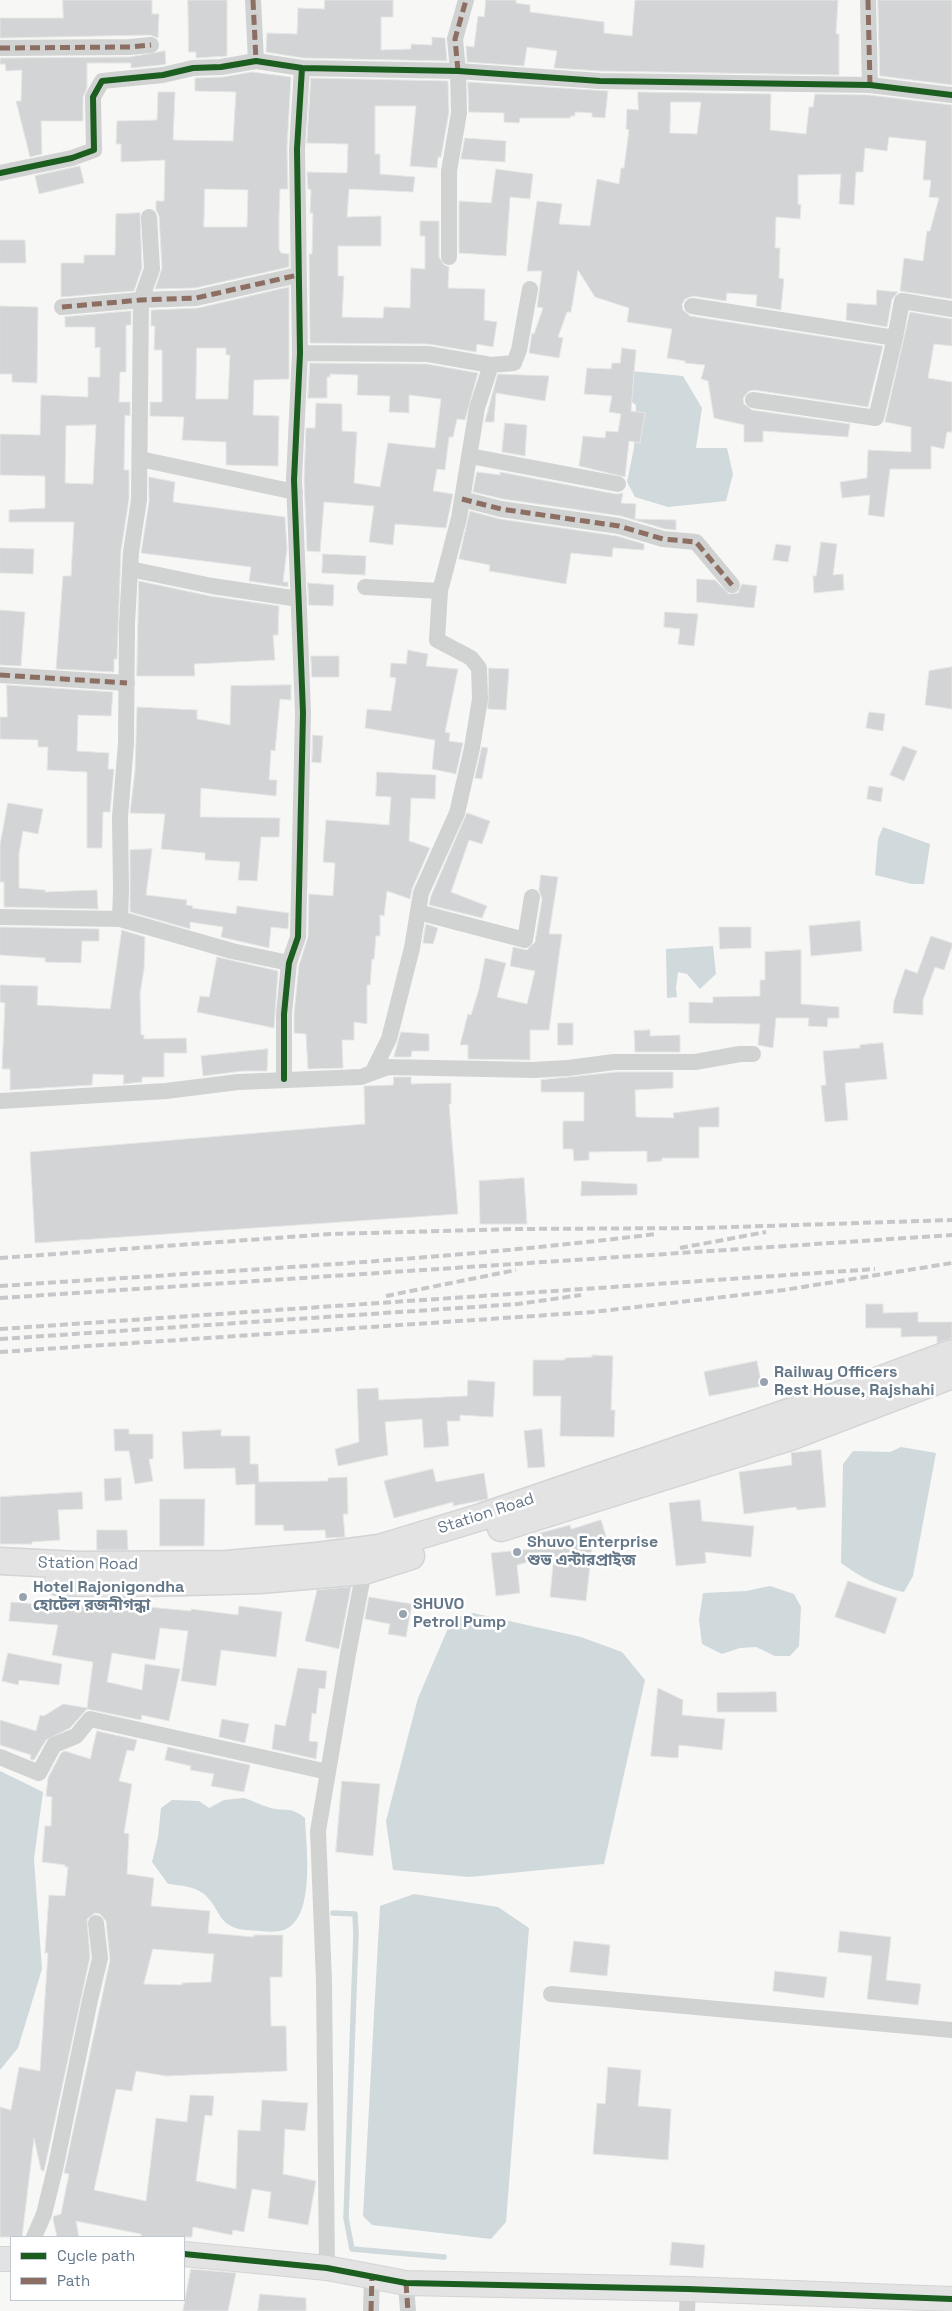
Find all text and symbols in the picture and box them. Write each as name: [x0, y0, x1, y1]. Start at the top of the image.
place label: Railway Officers Rest House, Rajshahi: [774, 1363, 935, 1401]
marker: Railway Officers Rest House, Rajshahi: [758, 1376, 770, 1388]
street label: Station Road: [435, 1489, 537, 1539]
place label: Shuvo Enterprise শুভ এন্টারপ্রাইজ: [527, 1533, 658, 1571]
marker: Shuvo Enterprise শুভ এন্টারপ্রাইজ: [511, 1546, 523, 1558]
street label: Station Road: [38, 1554, 138, 1574]
place label: Hotel Rajonigondha হোটেল রজনীগন্ধা: [33, 1578, 184, 1616]
marker: Hotel Rajonigondha হোটেল রজনীগন্ধা: [17, 1591, 29, 1603]
place label: SHUVO Petrol Pump: [413, 1595, 506, 1633]
marker: SHUVO Petrol Pump: [397, 1608, 409, 1620]
legend: [10, 2236, 185, 2301]
text: Cycle path: [57, 2246, 135, 2265]
text: Path: [57, 2271, 90, 2290]

